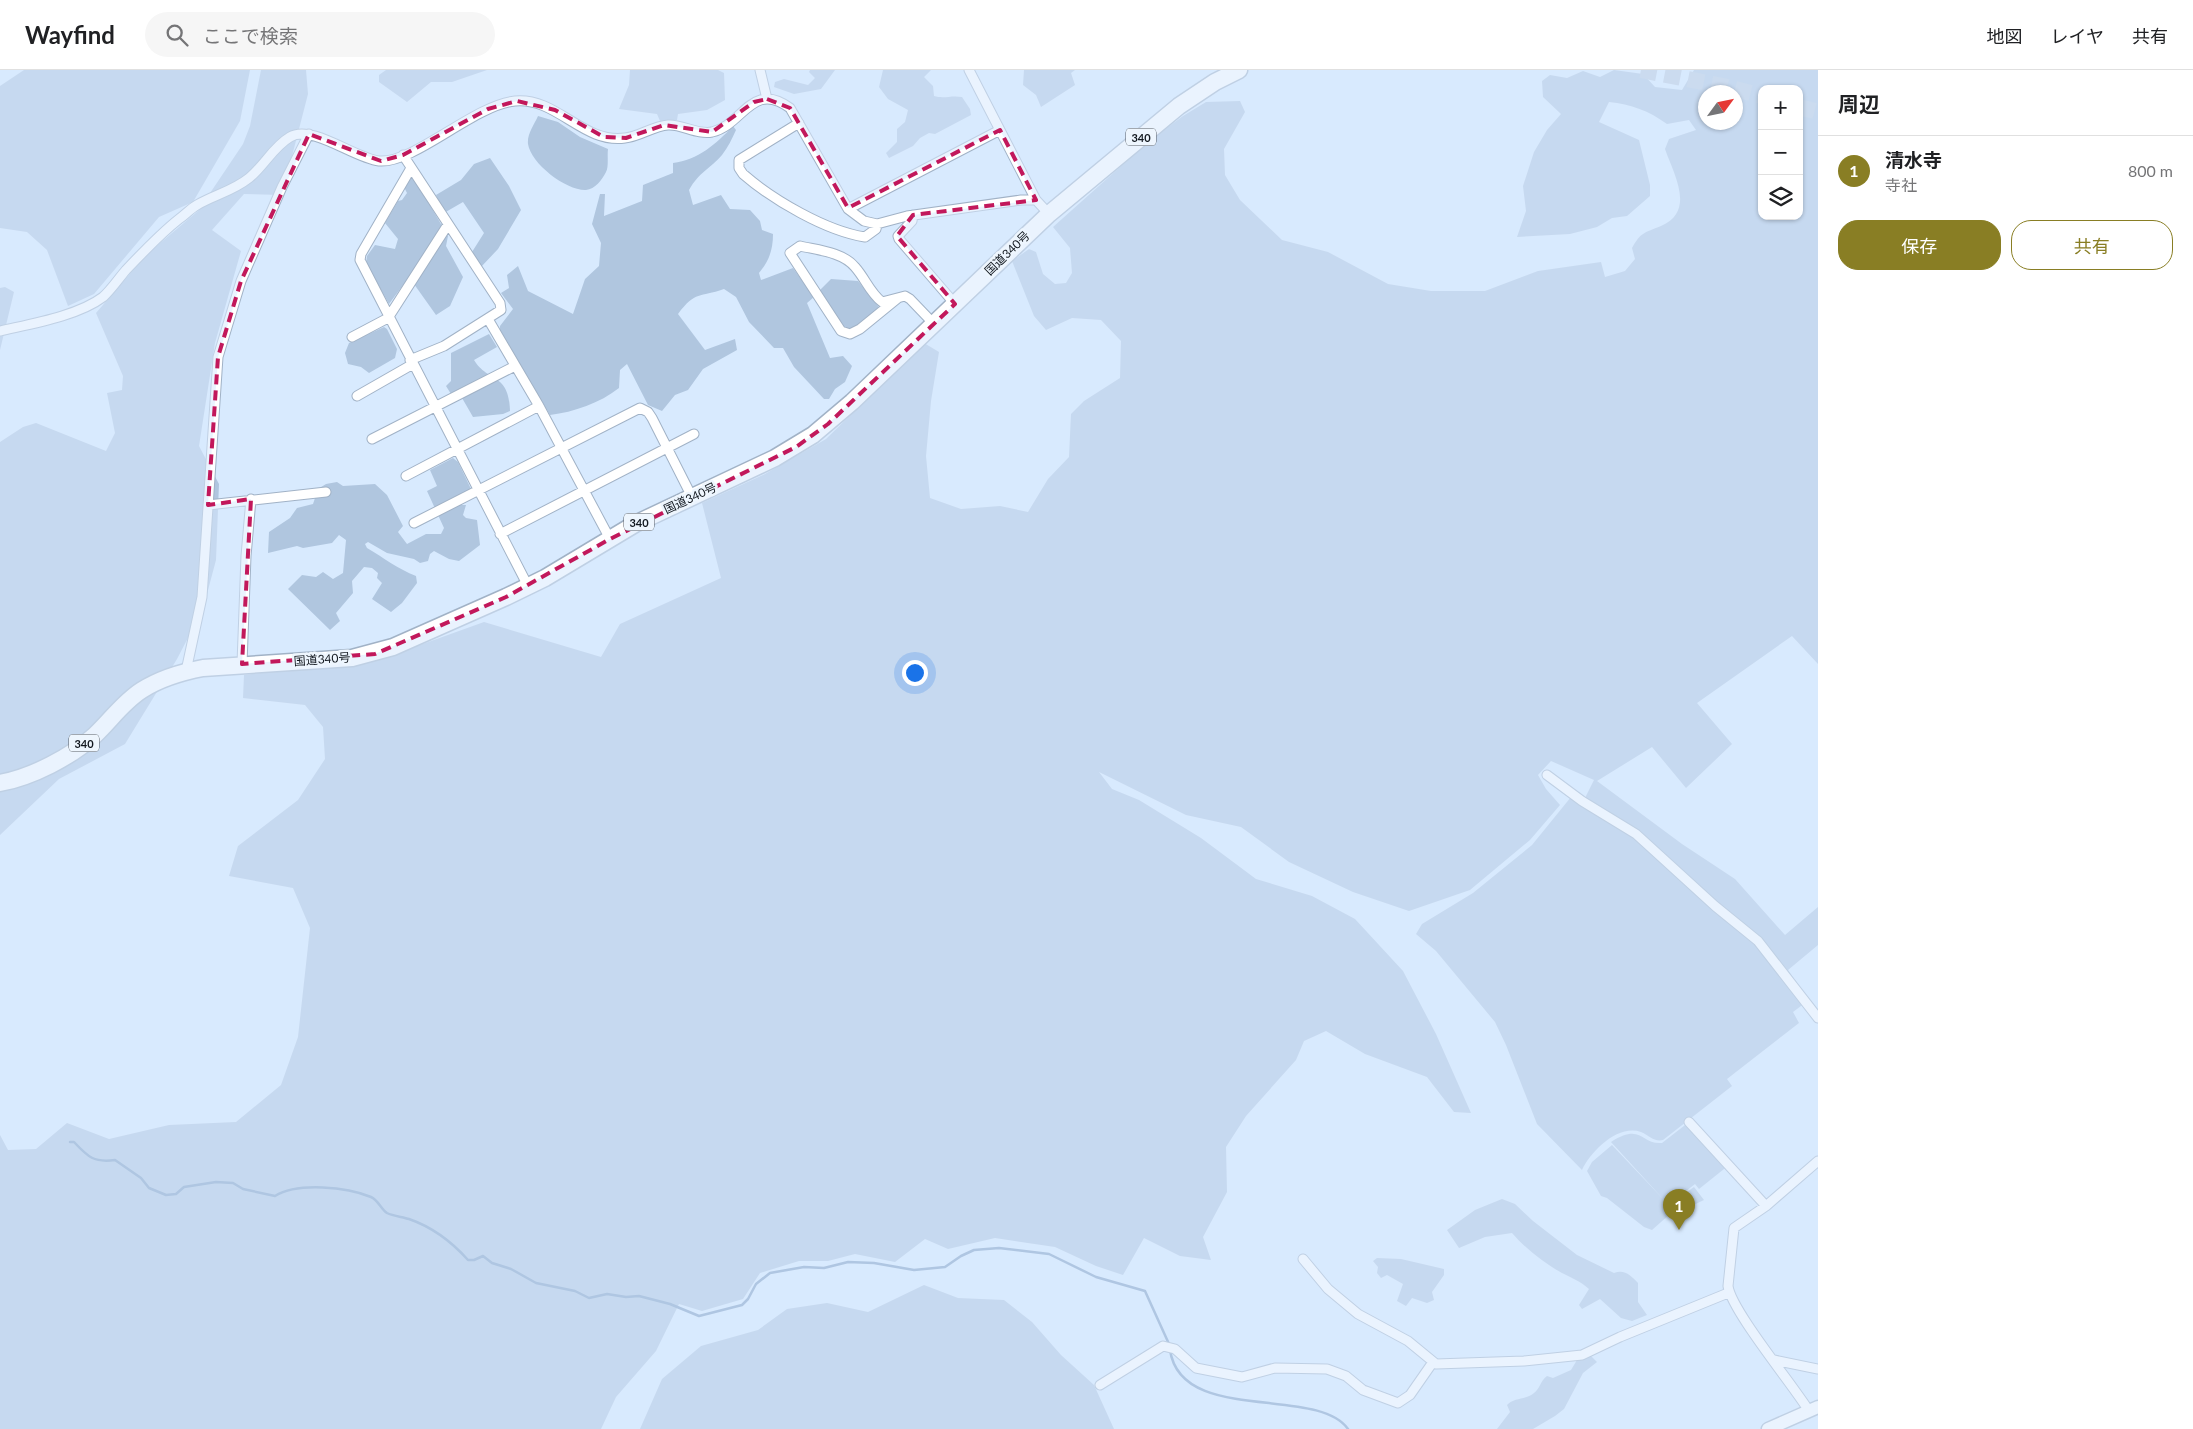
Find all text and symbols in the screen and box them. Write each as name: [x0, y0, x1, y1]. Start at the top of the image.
search box: [145, 12, 495, 57]
text: Wayfind: [25, 20, 115, 49]
icon: search: [163, 21, 191, 49]
text: ここで検索: [203, 24, 298, 47]
text: 地図: [1987, 25, 2023, 47]
text: レイヤ: [2051, 25, 2104, 47]
text: 共有: [2132, 25, 2168, 47]
north arrow: [1698, 85, 1743, 130]
map controls: [1758, 85, 1803, 220]
button: +: [1758, 85, 1803, 130]
text: 周辺: [1838, 91, 1880, 116]
road number: 340: [1126, 128, 1156, 146]
button: −: [1758, 130, 1803, 175]
text: 清水寺: [1885, 148, 1942, 171]
text: 1: [1849, 161, 1859, 180]
text: 800 m: [2128, 161, 2173, 180]
button: layers: [1758, 175, 1803, 220]
text: 寺社: [1885, 175, 1917, 194]
button: 保存: [1838, 220, 2001, 270]
button: 共有: [2011, 220, 2173, 270]
street label: 国道340号: [981, 228, 1033, 278]
street label: 国道340号: [661, 479, 719, 517]
road number: 340: [624, 514, 654, 531]
street label: 国道340号: [293, 650, 351, 668]
your location: [902, 660, 928, 686]
road number: 340: [69, 734, 99, 751]
pin: 1: [1663, 1189, 1695, 1230]

